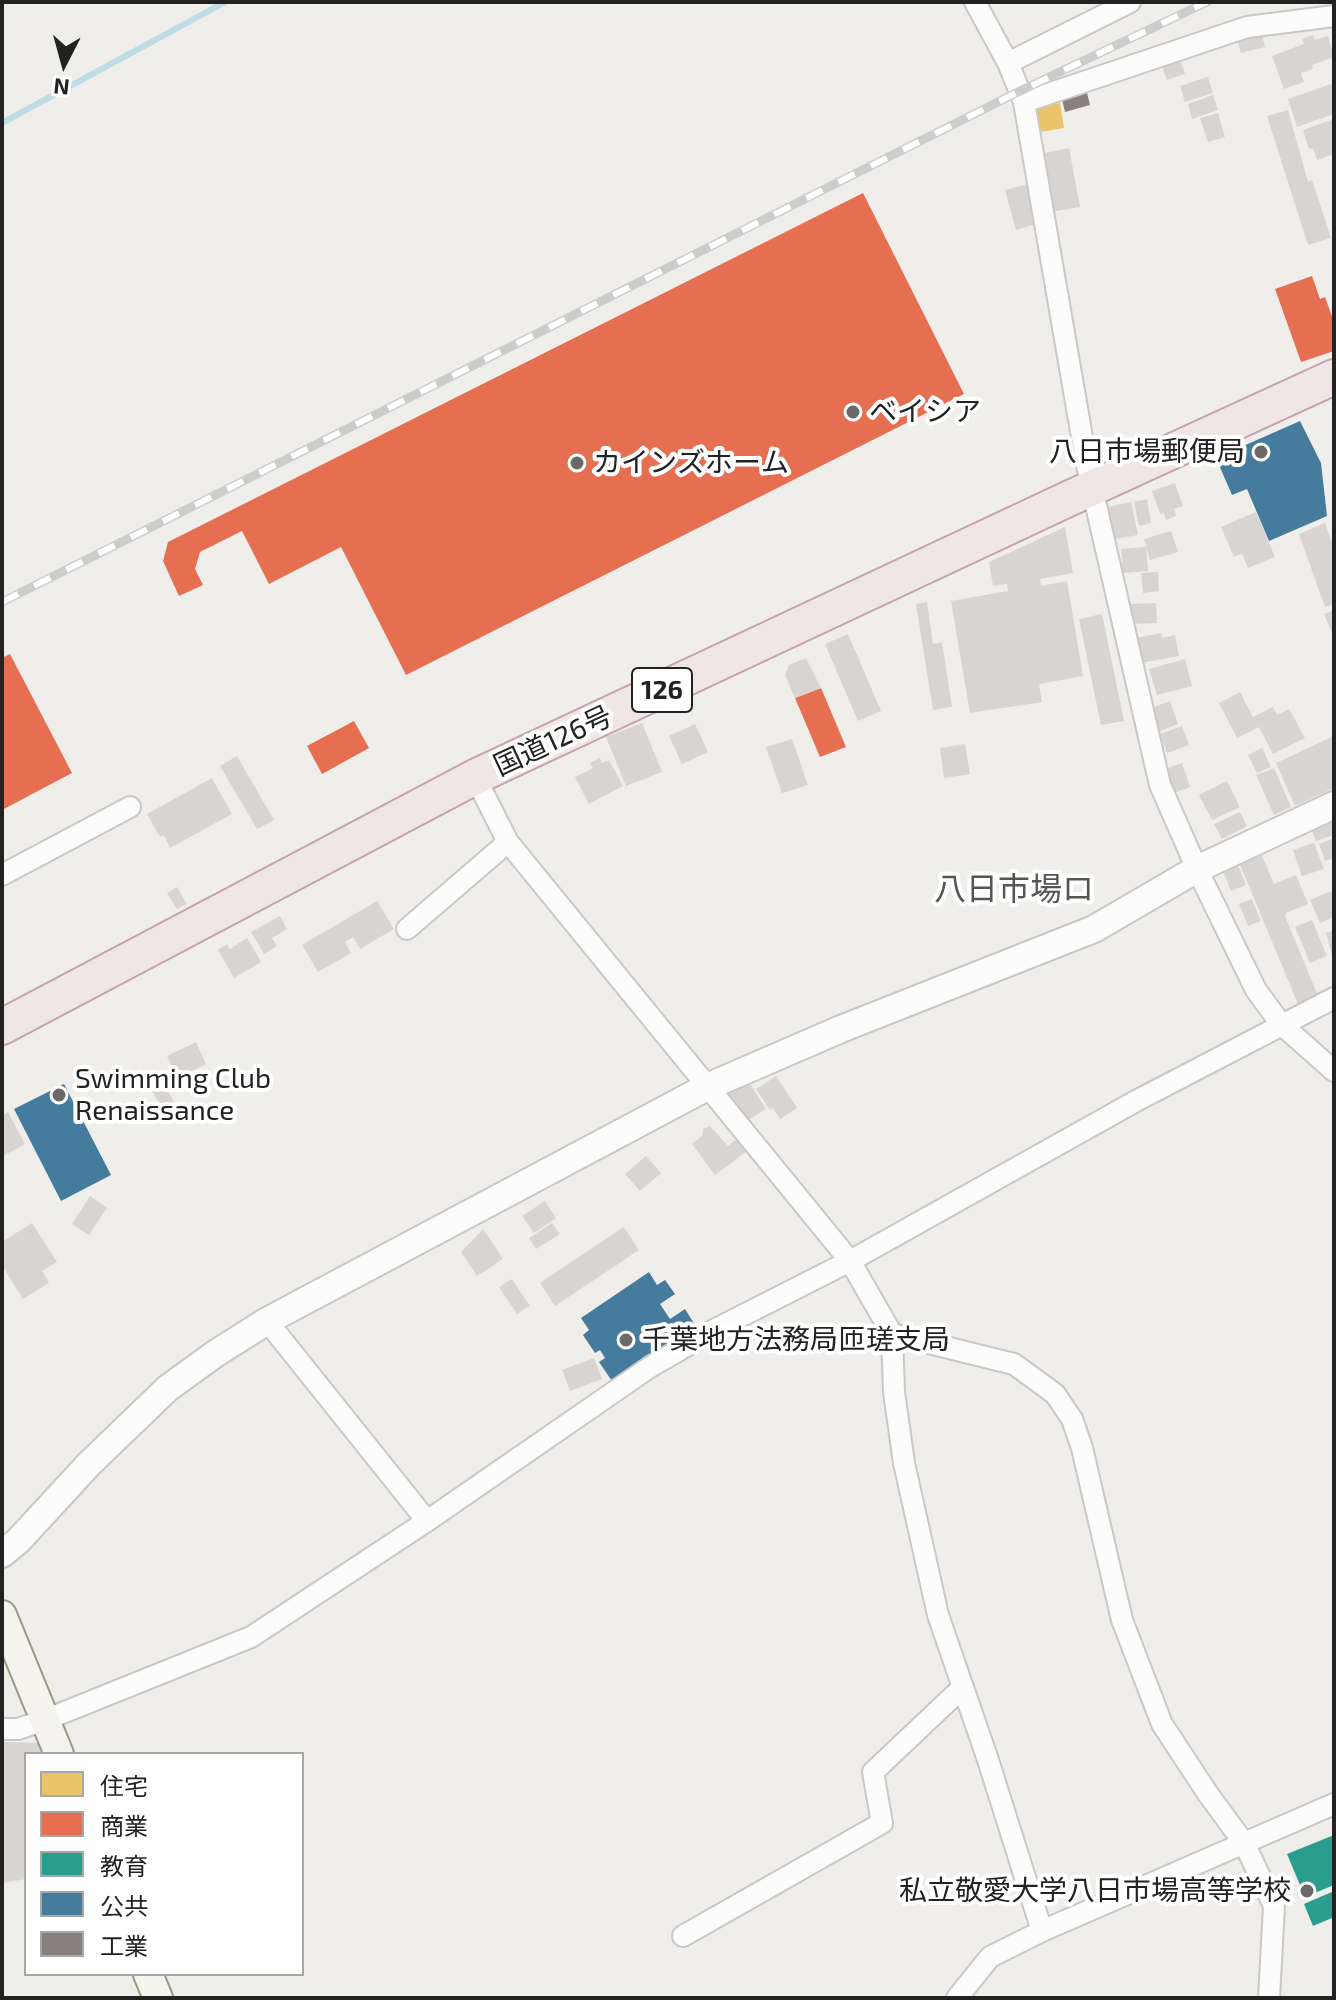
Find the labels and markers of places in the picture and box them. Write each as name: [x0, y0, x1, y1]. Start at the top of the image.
place label: ベイシア: [869, 395, 981, 429]
marker: ベイシア: [844, 403, 862, 421]
place label: 八日市場郵便局: [1049, 435, 1245, 469]
marker: 八日市場郵便局: [1252, 443, 1270, 461]
place label: カインズホーム: [593, 446, 789, 480]
marker: カインズホーム: [568, 454, 586, 472]
place label: Swimming Club Renaissance: [75, 1062, 271, 1128]
marker: Swimming Club Renaissance: [50, 1086, 68, 1104]
place label: 千葉地方法務局匝瑳支局: [642, 1323, 950, 1357]
marker: 千葉地方法務局匝瑳支局: [617, 1331, 635, 1349]
place label: 私立敬愛大学八日市場高等学校: [899, 1874, 1291, 1908]
marker: 私立敬愛大学八日市場高等学校: [1298, 1882, 1316, 1900]

